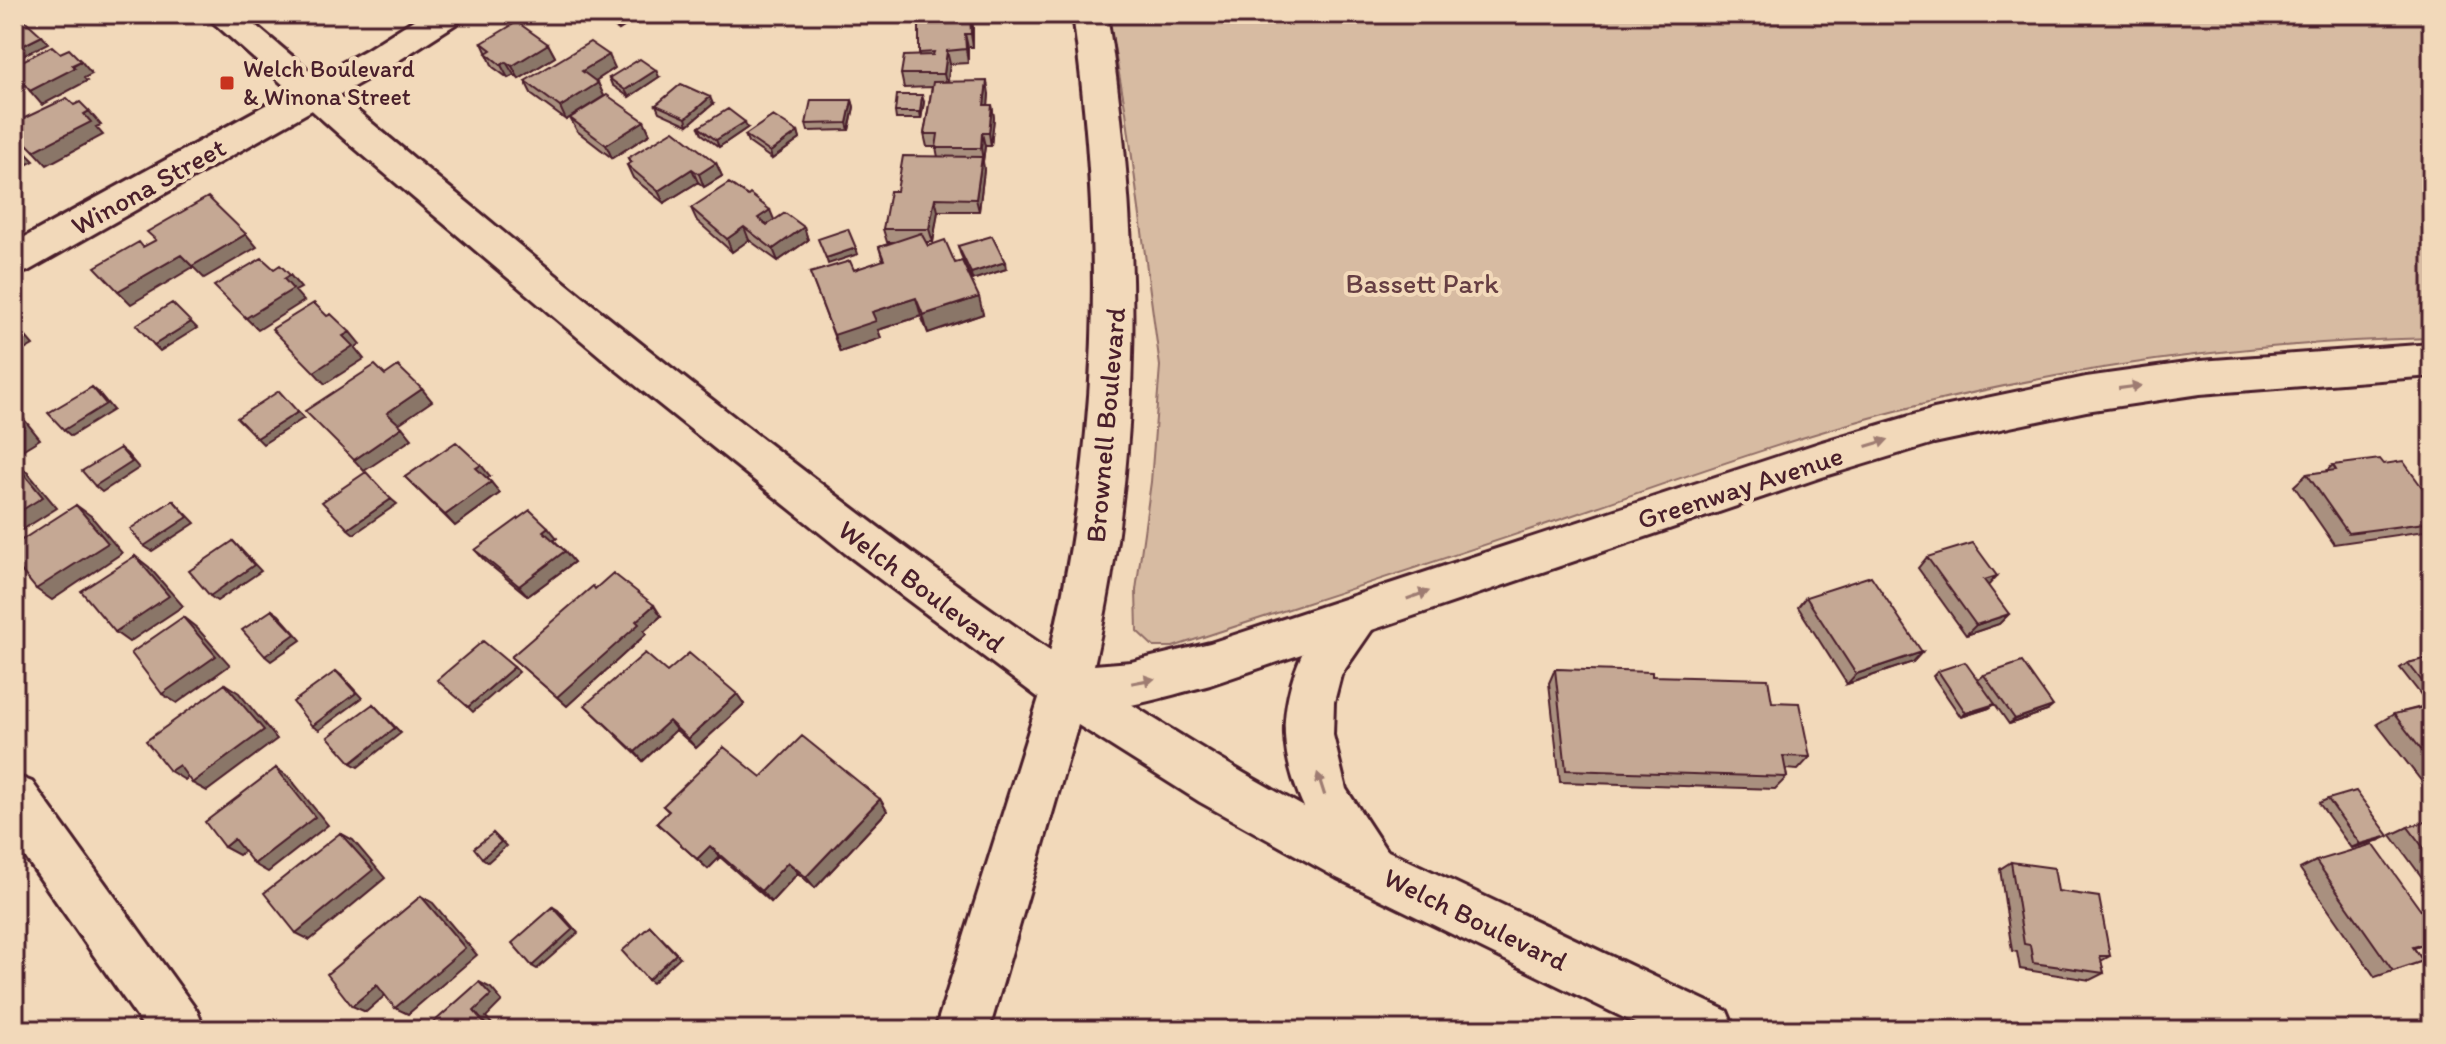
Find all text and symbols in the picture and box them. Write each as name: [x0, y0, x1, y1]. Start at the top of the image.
place label: Welch Boulevard & Winona Street: [243, 54, 415, 111]
marker: Welch Boulevard & Winona Street: [218, 74, 236, 92]
street label: Winona Street: [65, 130, 231, 242]
park label: Bassett Park: [1345, 266, 1499, 300]
street label: Brownell Boulevard: [1078, 306, 1132, 544]
one-way arrow: [2118, 380, 2143, 393]
one-way arrow: [1865, 436, 1889, 449]
street label: Greenway Avenue: [1633, 438, 1847, 536]
street label: Welch Boulevard: [832, 512, 1013, 660]
one-way arrow: [1406, 588, 1430, 601]
one-way arrow: [1131, 674, 1156, 686]
one-way arrow: [1314, 772, 1326, 796]
street label: Welch Boulevard: [1379, 860, 1574, 978]

